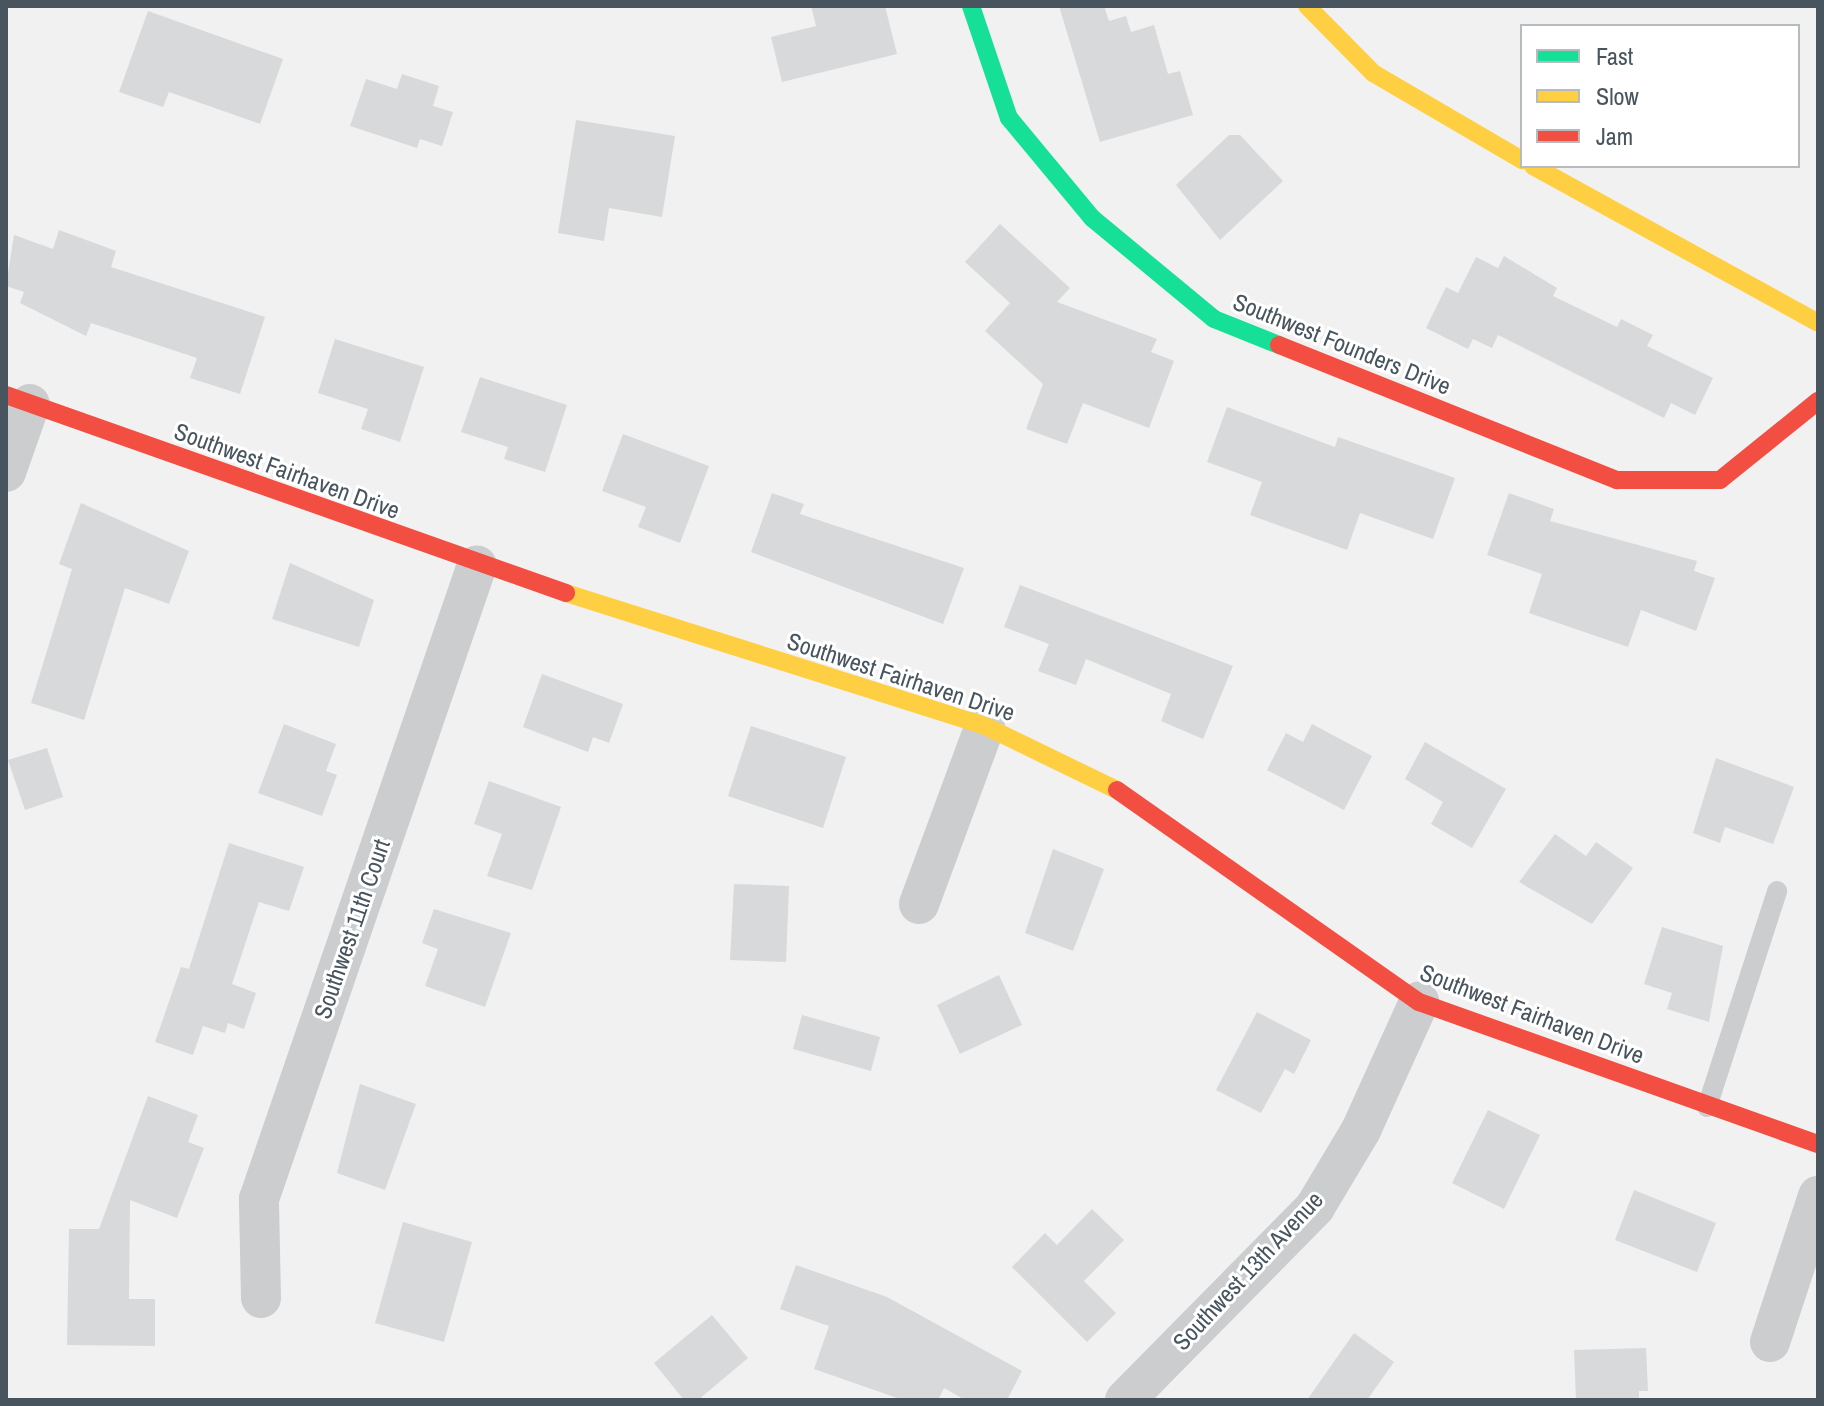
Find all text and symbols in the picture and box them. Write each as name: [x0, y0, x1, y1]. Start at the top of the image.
legend: [1520, 24, 1800, 168]
text: Fast: [1596, 40, 1633, 72]
text: Slow: [1596, 80, 1639, 112]
text: Jam: [1596, 120, 1633, 152]
street label: Southwest Founders Drive: [1229, 287, 1455, 401]
street label: Southwest Fairhaven Drive: [170, 417, 404, 525]
street label: Southwest Fairhaven Drive: [784, 627, 1018, 727]
street label: Southwest 11th Court: [308, 836, 396, 1022]
street label: Southwest Fairhaven Drive: [1416, 958, 1648, 1070]
street label: Southwest 13th Avenue: [1167, 1185, 1329, 1357]

